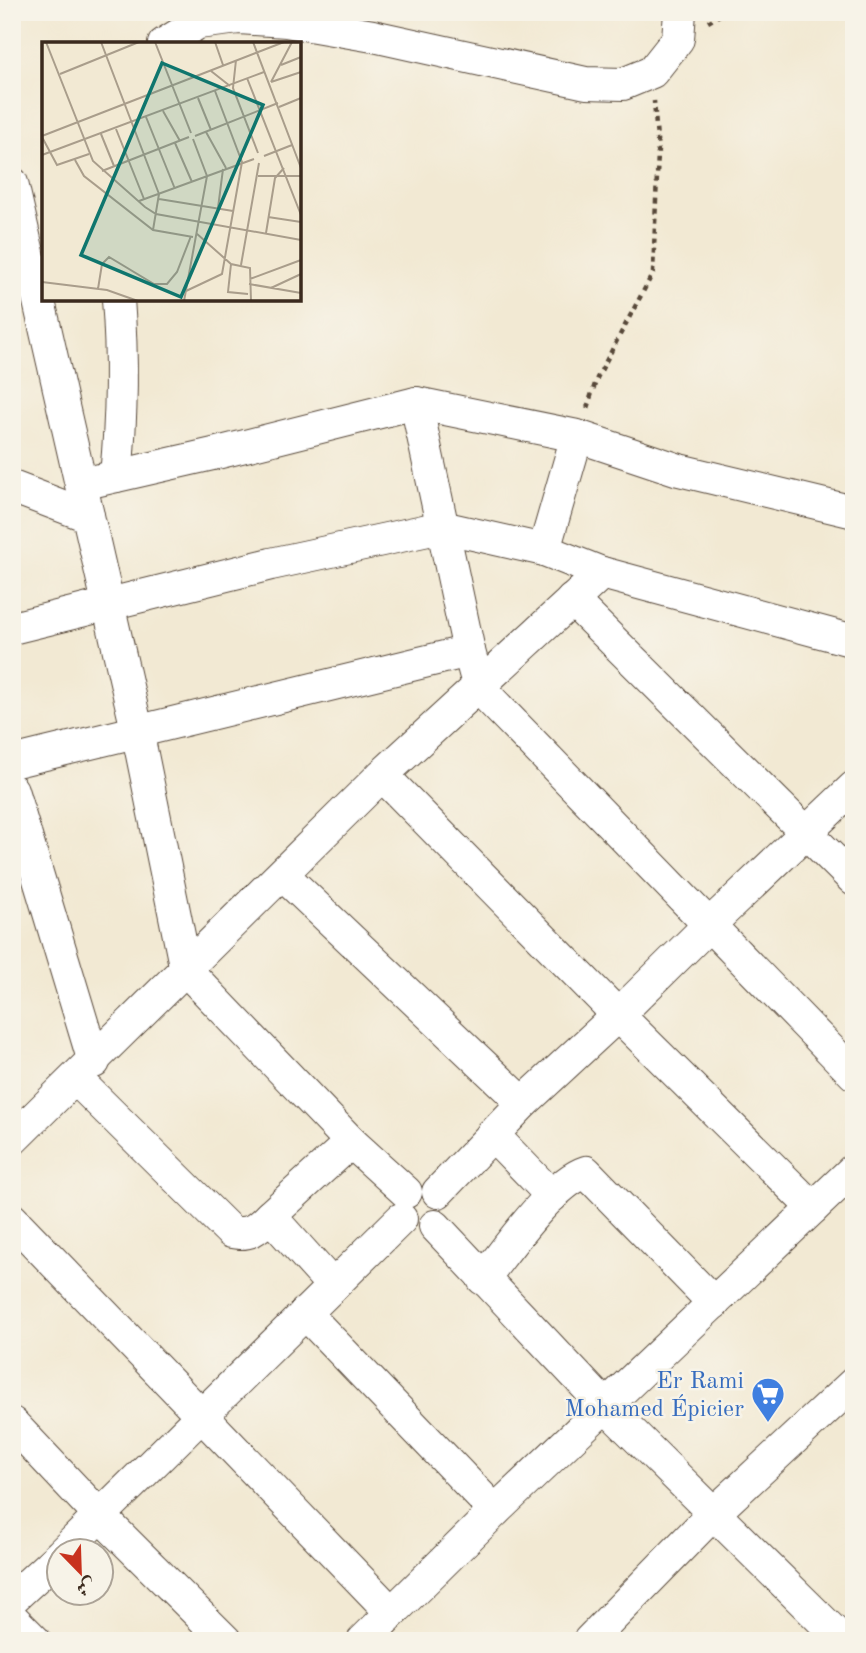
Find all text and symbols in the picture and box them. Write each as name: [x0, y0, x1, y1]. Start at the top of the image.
inset map: [42, 42, 301, 301]
place label: Er Rami Mohamed Épicier: [564, 1370, 744, 1422]
supermarket icon: Er Rami Mohamed Épicier: [749, 1375, 787, 1424]
north arrow: [46, 1538, 116, 1608]
text: ش: [73, 1573, 98, 1598]

